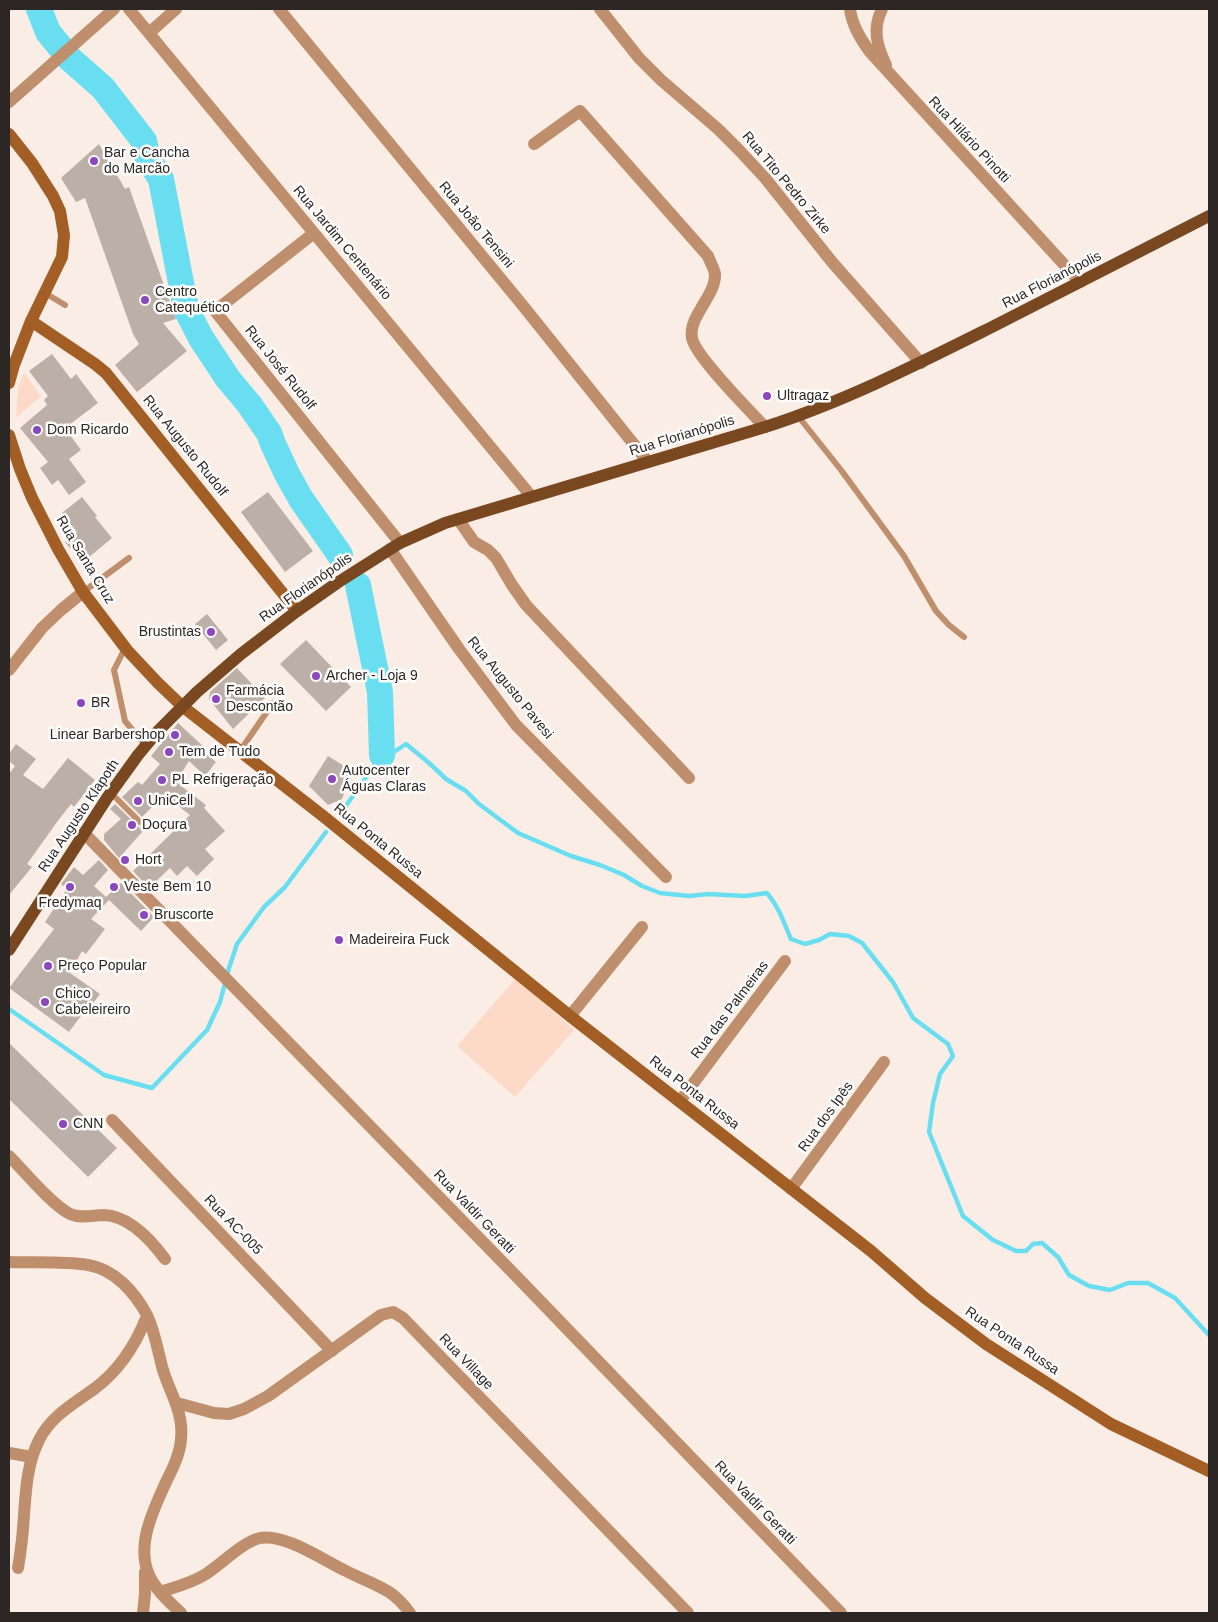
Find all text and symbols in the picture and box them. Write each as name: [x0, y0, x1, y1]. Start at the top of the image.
street label: Rua Hilário Pinotti: [925, 93, 1013, 187]
street label: Rua Tito Pedro Zirke: [738, 128, 834, 238]
place label: Bar e Cancha do Marcão: [104, 145, 190, 178]
marker: Bar e Cancha do Marcão: [88, 155, 100, 167]
street label: Rua João Tensini: [435, 178, 517, 272]
street label: Rua Jardim Centenário: [289, 182, 395, 304]
street label: Rua Florianópolis: [1000, 248, 1104, 312]
place label: Centro Catequético: [155, 284, 230, 316]
marker: Centro Catequético: [139, 294, 151, 306]
street label: Rua José Rudolf: [241, 322, 319, 414]
place label: Ultragaz: [777, 388, 829, 404]
marker: Ultragaz: [761, 390, 773, 402]
street label: Rua Augusto Rudolf: [139, 392, 231, 500]
street label: Rua Florianópolis: [627, 412, 737, 460]
place label: Dom Ricardo: [47, 422, 129, 438]
marker: Dom Ricardo: [31, 424, 43, 436]
street label: Rua Santa Cruz: [52, 513, 118, 607]
street label: Rua Florianópolis: [257, 550, 355, 626]
place label: Brustintas: [139, 624, 201, 640]
marker: Brustintas: [205, 626, 217, 638]
street label: Rua Augusto Pavesi: [464, 633, 556, 743]
place label: Archer - Loja 9: [326, 668, 418, 684]
marker: Archer - Loja 9: [310, 670, 322, 682]
place label: Farmácia Descontão: [226, 683, 293, 716]
marker: Farmácia Descontão: [210, 693, 222, 705]
place label: BR: [91, 695, 110, 711]
marker: BR: [75, 697, 87, 709]
place label: Linear Barbershop: [50, 727, 165, 743]
marker: Linear Barbershop: [169, 729, 181, 741]
place label: Tem de Tudo: [179, 744, 260, 760]
marker: Tem de Tudo: [163, 746, 175, 758]
street label: Rua Augusto Klapoth: [35, 756, 123, 876]
place label: Autocenter Águas Claras: [342, 763, 426, 796]
place label: PL Refrigeração: [172, 772, 273, 788]
marker: Autocenter Águas Claras: [326, 773, 338, 785]
marker: PL Refrigeração: [156, 774, 168, 786]
place label: UniCell: [148, 793, 193, 809]
marker: UniCell: [132, 795, 144, 807]
street label: Rua Ponta Russa: [330, 800, 426, 882]
place label: Doçura: [142, 817, 187, 833]
marker: Doçura: [126, 819, 138, 831]
place label: Hort: [135, 852, 161, 868]
marker: Hort: [119, 854, 131, 866]
place label: Veste Bem 10: [124, 879, 211, 895]
marker: Fredymaq: [64, 881, 76, 893]
marker: Veste Bem 10: [108, 881, 120, 893]
place label: Fredymaq: [38, 895, 102, 911]
place label: Bruscorte: [154, 907, 214, 923]
marker: Bruscorte: [138, 909, 150, 921]
place label: Madeireira Fuck: [349, 932, 449, 948]
marker: Madeireira Fuck: [333, 934, 345, 946]
place label: Preço Popular: [58, 958, 147, 974]
street label: Rua das Palmeiras: [688, 958, 772, 1062]
marker: Preço Popular: [42, 960, 54, 972]
place label: Chico Cabeleireiro: [55, 986, 130, 1019]
marker: Chico Cabeleireiro: [39, 996, 51, 1008]
street label: Rua Ponta Russa: [646, 1053, 742, 1133]
street label: Rua dos Ipês: [795, 1079, 857, 1155]
place label: CNN: [73, 1116, 103, 1132]
marker: CNN: [57, 1118, 69, 1130]
street label: Rua Valdir Geratti: [430, 1167, 518, 1257]
street label: Rua AC-005: [200, 1191, 266, 1259]
street label: Rua Ponta Russa: [962, 1303, 1062, 1379]
street label: Rua Village: [435, 1331, 497, 1393]
street label: Rua Valdir Geratti: [711, 1458, 799, 1548]

